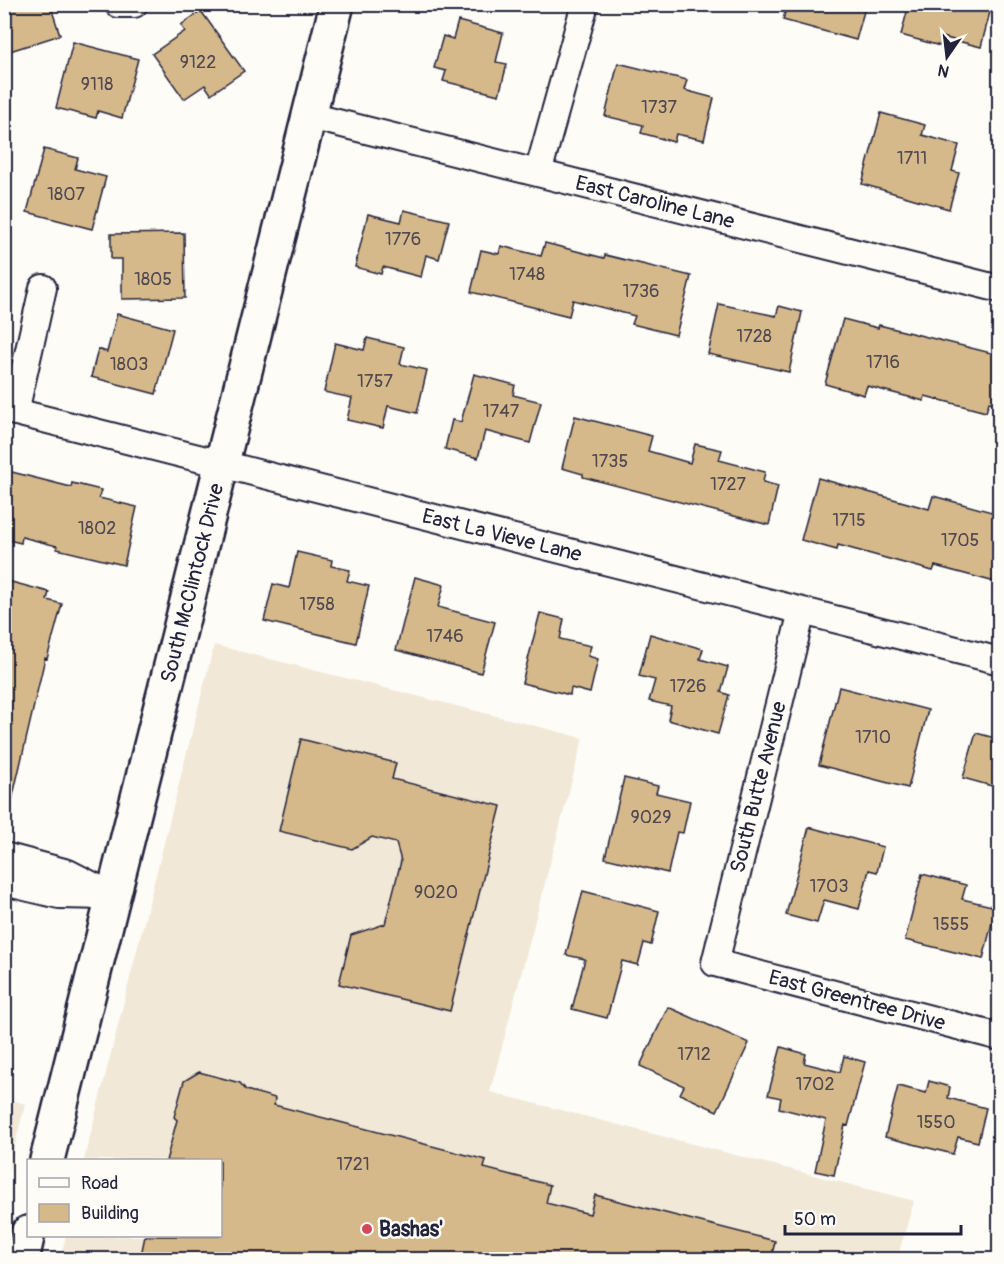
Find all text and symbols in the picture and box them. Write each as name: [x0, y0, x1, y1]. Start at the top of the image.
north arrow: [917, 27, 977, 87]
house number: 9122: [180, 51, 216, 74]
text: N: [936, 60, 951, 82]
house number: 9118: [81, 73, 113, 96]
house number: 1737: [641, 96, 678, 119]
house number: 1711: [897, 147, 927, 170]
street label: East Caroline Lane: [573, 170, 738, 235]
house number: 1807: [47, 183, 85, 206]
house number: 1776: [385, 228, 421, 251]
house number: 1748: [509, 263, 545, 286]
house number: 1805: [134, 268, 172, 291]
house number: 1736: [622, 280, 660, 303]
house number: 1728: [736, 325, 772, 348]
house number: 1716: [866, 351, 900, 374]
house number: 1803: [110, 353, 148, 376]
house number: 1757: [357, 370, 393, 393]
house number: 1747: [483, 400, 520, 423]
house number: 1735: [592, 450, 628, 473]
house number: 1727: [710, 473, 747, 496]
street label: South McClintock Drive: [155, 480, 230, 686]
street label: East La Vieve Lane: [419, 503, 585, 569]
house number: 1715: [832, 509, 866, 532]
house number: 1802: [78, 517, 116, 540]
house number: 1705: [941, 529, 979, 552]
house number: 1758: [299, 593, 335, 616]
house number: 1746: [426, 625, 464, 648]
house number: 1726: [669, 675, 707, 698]
street label: South Butte Avenue: [724, 698, 793, 876]
house number: 1710: [855, 726, 891, 749]
house number: 9029: [631, 806, 671, 829]
house number: 1703: [810, 875, 848, 898]
house number: 9020: [414, 881, 458, 904]
house number: 1555: [933, 913, 969, 936]
street label: East Greentree Drive: [766, 964, 949, 1037]
house number: 1712: [677, 1043, 711, 1066]
house number: 1702: [796, 1073, 834, 1096]
house number: 1550: [917, 1111, 955, 1134]
house number: 1721: [336, 1153, 370, 1176]
legend: [27, 1159, 222, 1237]
text: Road: [81, 1172, 118, 1195]
scale bar: [785, 1198, 960, 1236]
text: Building: [81, 1202, 139, 1225]
text: 50 m: [794, 1208, 836, 1231]
place label: Bashas': [379, 1216, 443, 1243]
marker: Bashas': [360, 1222, 374, 1236]

